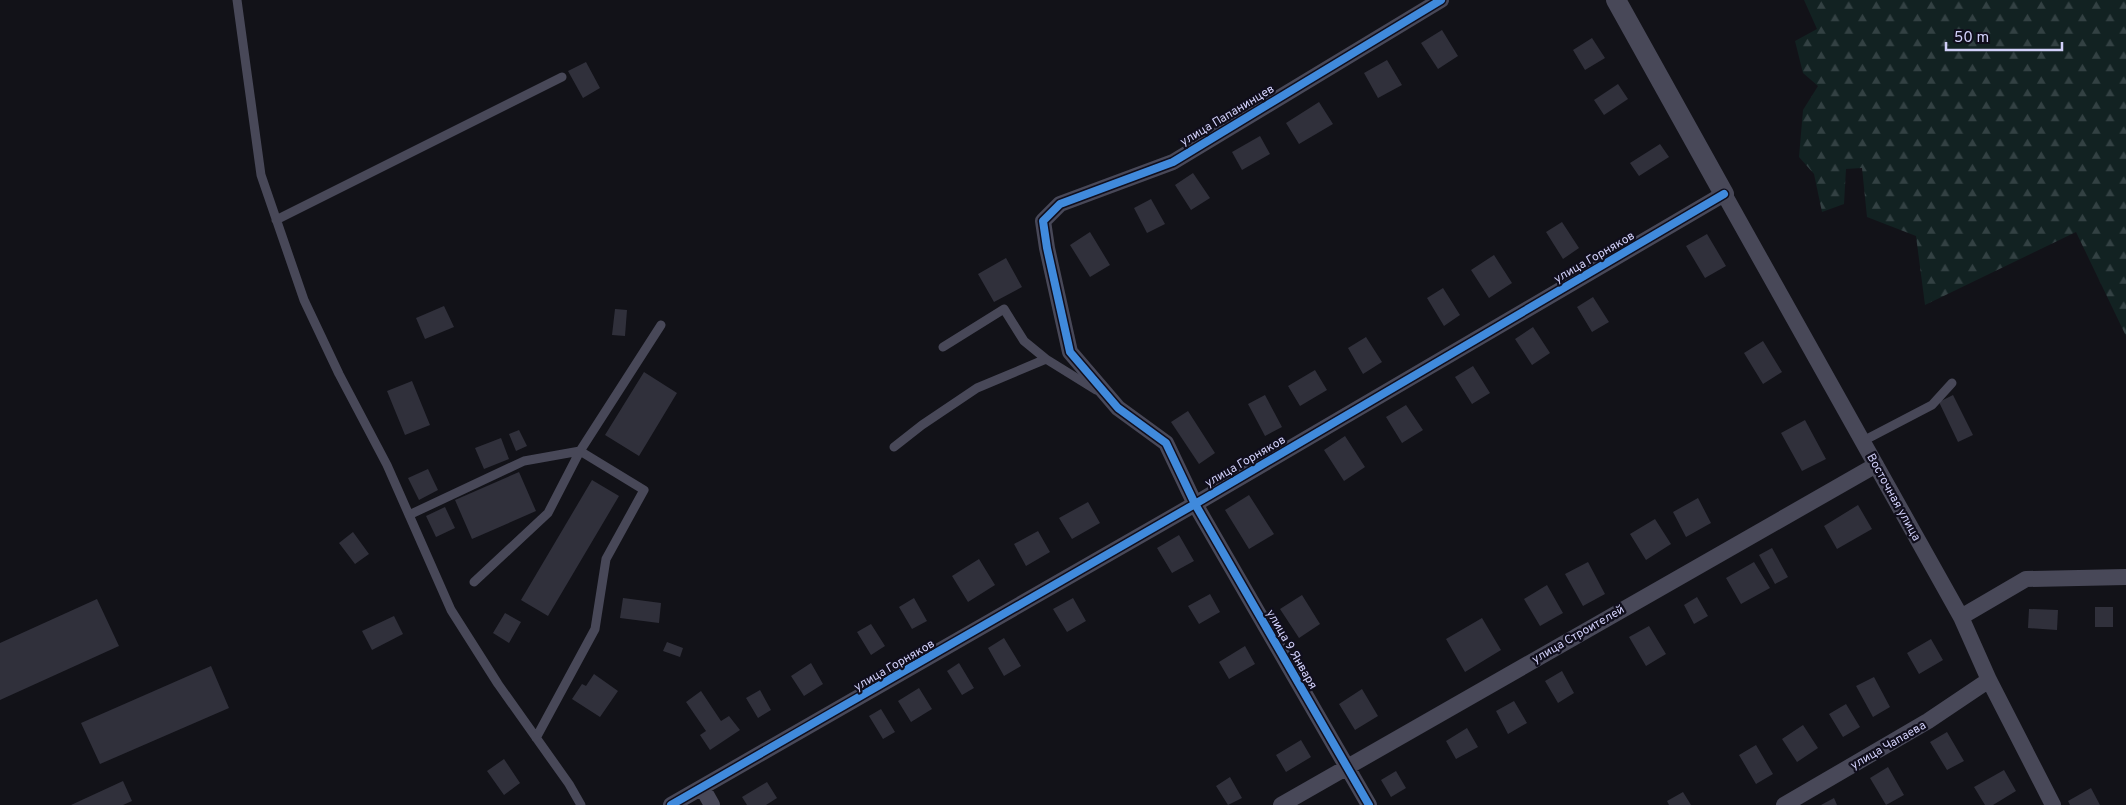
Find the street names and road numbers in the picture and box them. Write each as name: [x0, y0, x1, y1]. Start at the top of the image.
street label: улица Папанинцев: [1177, 81, 1278, 150]
street label: улица Горняков: [1551, 228, 1638, 287]
street label: улица Горняков: [1202, 432, 1289, 491]
street label: Восточная улица: [1862, 451, 1924, 544]
street label: улица Строителей: [1529, 602, 1628, 668]
street label: улица 9 Января: [1262, 607, 1320, 692]
street label: улица Горняков: [851, 636, 938, 695]
street label: улица Чапаева: [1848, 718, 1929, 774]

